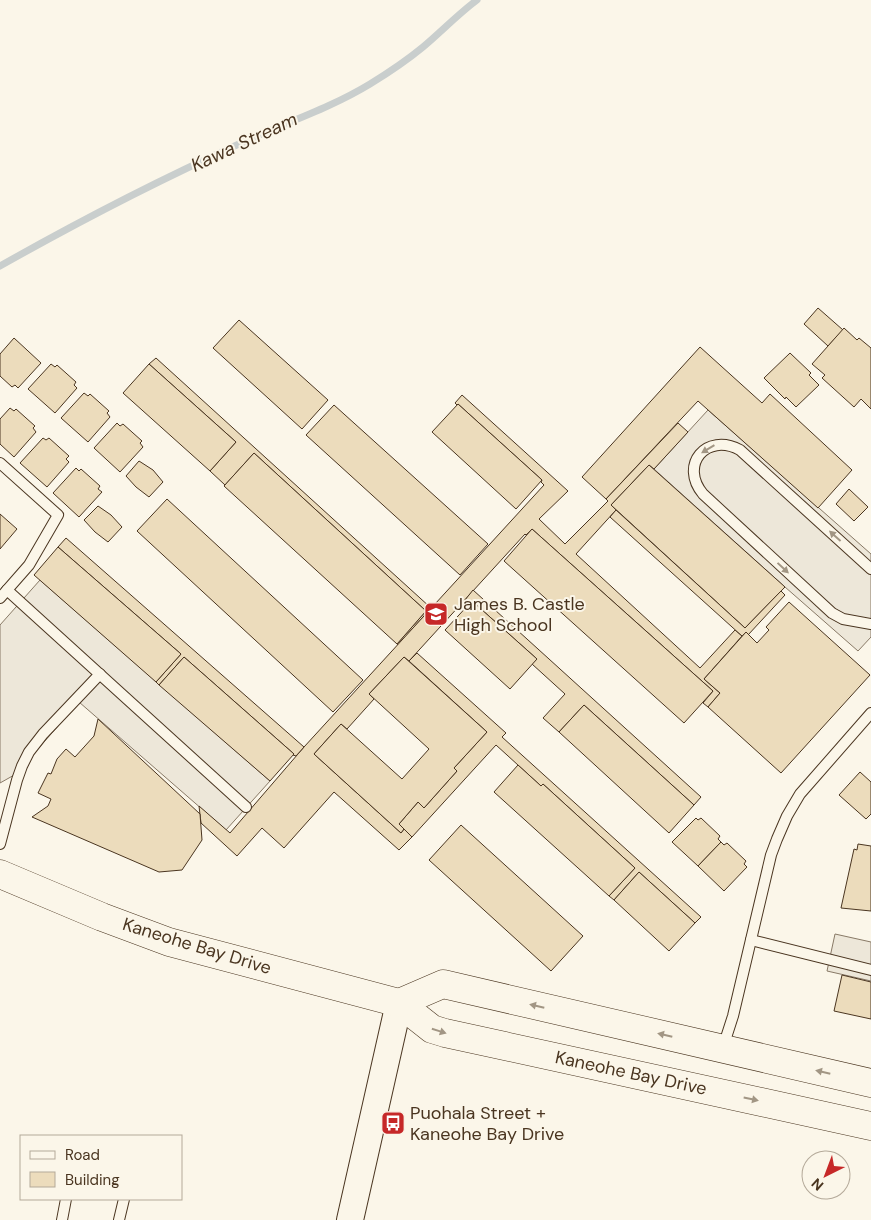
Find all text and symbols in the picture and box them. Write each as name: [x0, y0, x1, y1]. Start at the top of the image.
water label: Kawa Stream: [187, 106, 301, 178]
one-way arrow: [702, 445, 715, 454]
one-way arrow: [829, 530, 841, 542]
one-way arrow: [777, 562, 789, 574]
place label: James B. Castle High School: [454, 592, 585, 637]
school or university icon: James B. Castle High School: [423, 601, 449, 627]
street label: Kaneohe Bay Drive: [120, 912, 274, 980]
one-way arrow: [530, 1002, 545, 1010]
one-way arrow: [431, 1027, 446, 1035]
one-way arrow: [658, 1031, 673, 1039]
street label: Kaneohe Bay Drive: [553, 1045, 709, 1101]
one-way arrow: [816, 1068, 831, 1076]
one-way arrow: [744, 1095, 759, 1103]
place label: Puohala Street + Kaneohe Bay Drive: [410, 1101, 564, 1146]
bus stop icon: Puohala Street + Kaneohe Bay Drive: [380, 1110, 406, 1136]
legend: [20, 1135, 182, 1200]
text: Road: [65, 1145, 100, 1165]
north arrow: [801, 1150, 851, 1200]
text: Building: [65, 1170, 120, 1190]
text: N: [807, 1175, 827, 1195]

